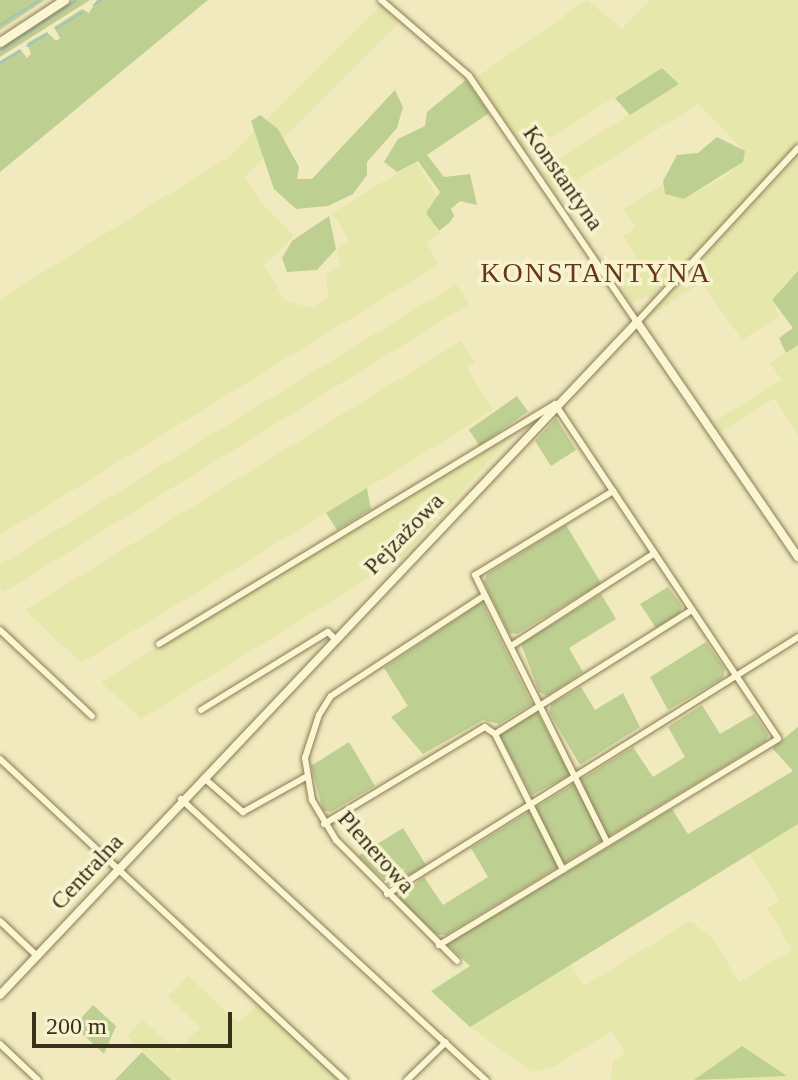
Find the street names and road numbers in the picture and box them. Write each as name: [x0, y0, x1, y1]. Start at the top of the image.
street label: Konstantyna: [516, 120, 610, 236]
street label: Pejzażowa: [358, 487, 450, 581]
street label: Plenerowa: [331, 805, 421, 899]
street label: Centralna: [45, 828, 129, 916]

